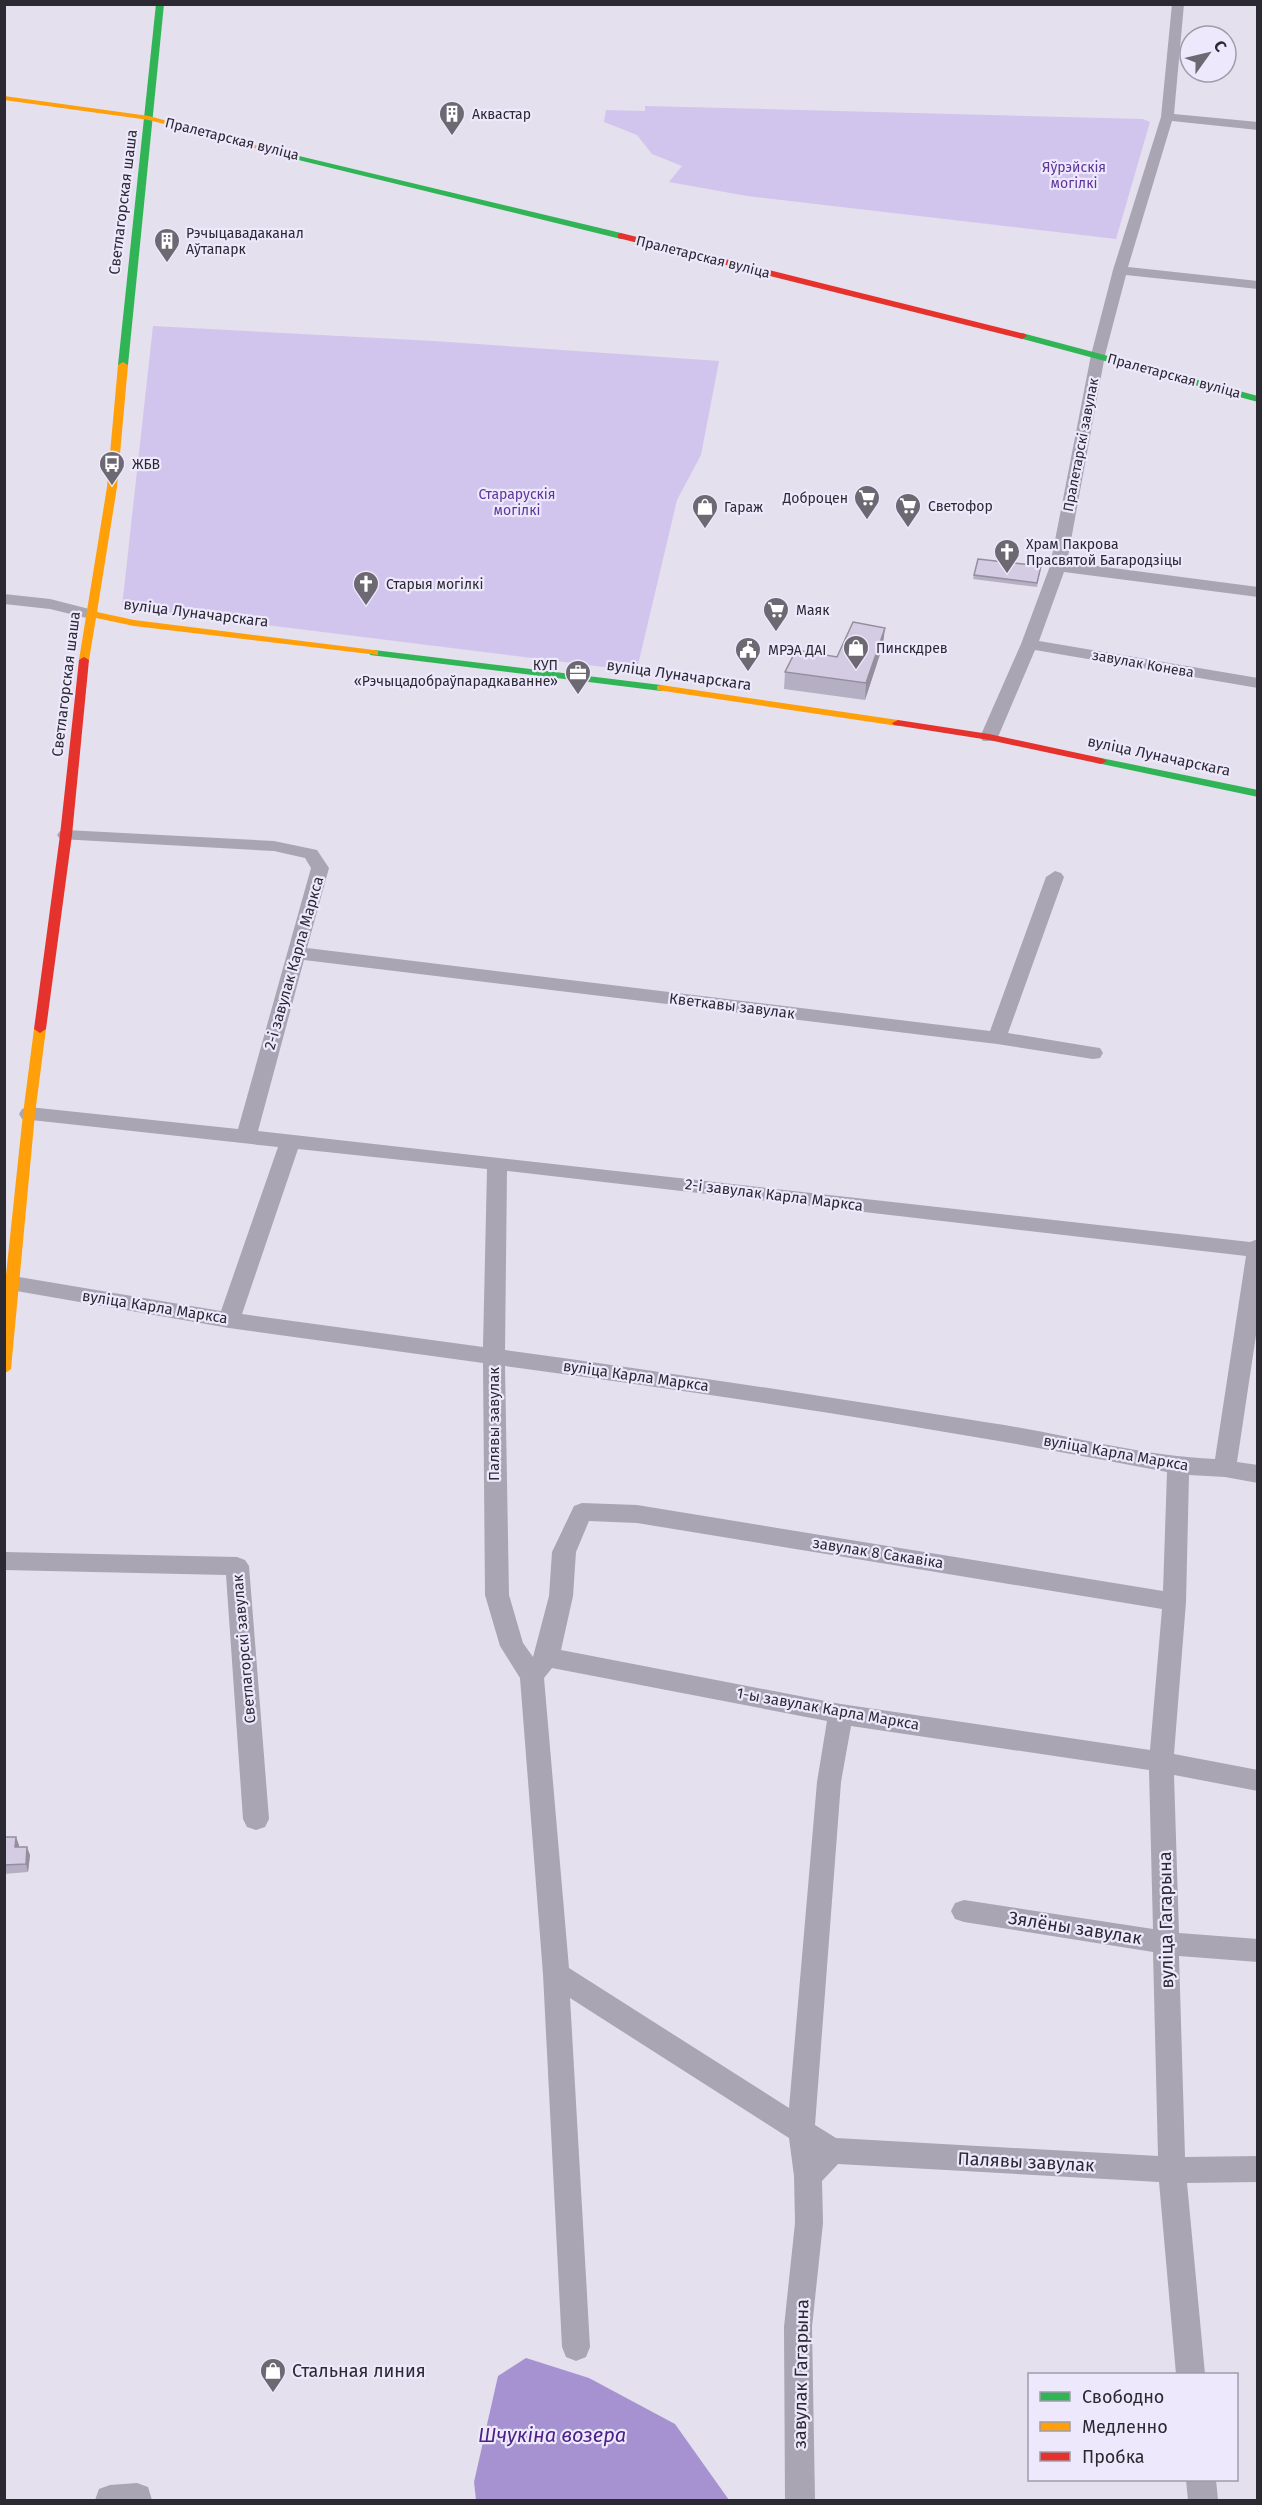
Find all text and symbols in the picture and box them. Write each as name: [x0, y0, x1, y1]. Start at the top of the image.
north arrow: [1178, 24, 1238, 84]
text: С: [1210, 37, 1231, 56]
building icon: Аквастар: [437, 99, 467, 137]
place label: Аквастар: [472, 106, 531, 123]
street label: Пралетарская вуліца: [163, 114, 301, 164]
street label: Светлагорская шаша: [105, 128, 141, 276]
park label: Яўрэйскія могілкі: [1042, 159, 1106, 192]
place label: Рэчыцавадаканал Аўтапарк: [186, 225, 304, 258]
building icon: Рэчыцавадаканал Аўтапарк: [152, 226, 182, 264]
street label: Пралетарская вуліца: [634, 232, 772, 282]
street label: Пралетарская вуліца: [1105, 350, 1243, 402]
street label: Пралетарскі завулак: [1060, 376, 1102, 513]
bus stop icon: ЖБВ: [97, 449, 127, 487]
place label: ЖБВ: [132, 456, 160, 473]
supermarket icon: Доброцен: [852, 483, 882, 521]
park label: Старарускія могілкі: [478, 486, 556, 519]
place label: Доброцен: [782, 490, 848, 507]
supermarket icon: Светофор: [893, 491, 923, 529]
shop icon: Гараж: [690, 492, 720, 530]
place label: Светофор: [928, 498, 993, 515]
place label: Гараж: [724, 499, 763, 516]
place label: Храм Пакрова Прасвятой Багародзіцы: [1026, 536, 1182, 569]
church icon: Храм Пакрова Прасвятой Багародзіцы: [992, 537, 1022, 575]
church icon: Старыя могілкі: [351, 569, 381, 607]
place label: Старыя могілкі: [386, 576, 483, 593]
street label: вуліца Луначарскага: [123, 595, 269, 631]
supermarket icon: Маяк: [761, 595, 791, 633]
place label: Маяк: [796, 602, 830, 619]
street label: Светлагорская шаша: [48, 610, 84, 758]
shop icon: Пинскдрев: [841, 633, 871, 671]
public building icon: МРЭА ДАІ: [733, 635, 763, 673]
place label: Пинскдрев: [876, 640, 948, 657]
place label: МРЭА ДАІ: [768, 642, 826, 659]
street label: завулак Конева: [1091, 647, 1195, 681]
street label: вуліца Луначарскага: [606, 656, 752, 694]
place label: КУП «Рэчыцадобраўпарадкаванне»: [354, 657, 558, 690]
office icon: КУП «Рэчыцадобраўпарадкаванне»: [563, 658, 593, 696]
street label: вуліца Луначарскага: [1086, 732, 1232, 780]
street label: 2-і завулак Карла Маркса: [261, 874, 327, 1052]
street label: Кветкавы завулак: [668, 989, 796, 1023]
street label: 2-і завулак Карла Маркса: [684, 1175, 864, 1215]
street label: вуліца Карла Маркса: [81, 1287, 229, 1327]
street label: вуліца Карла Маркса: [562, 1357, 710, 1395]
street label: Палявы завулак: [485, 1367, 503, 1481]
street label: вуліца Карла Маркса: [1042, 1431, 1190, 1475]
street label: завулак 8 Сакавіка: [811, 1534, 945, 1572]
street label: Светлагорскі завулак: [228, 1573, 259, 1724]
street label: 1-ы завулак Карла Маркса: [735, 1684, 921, 1734]
street label: вуліца Гагарына: [1154, 1851, 1178, 1989]
street label: Зялёны завулак: [1007, 1907, 1144, 1950]
street label: Палявы завулак: [957, 2147, 1096, 2177]
street label: завулак Гагарына: [789, 2299, 813, 2449]
shop icon: Стальная линия: [258, 2356, 288, 2394]
place label: Стальная линия: [292, 2360, 426, 2382]
legend: [1028, 2373, 1238, 2481]
text: Свободно: [1082, 2386, 1164, 2408]
text: Медленно: [1082, 2416, 1168, 2438]
water label: Шчукіна возера: [478, 2423, 626, 2447]
text: Пробка: [1082, 2446, 1145, 2468]

